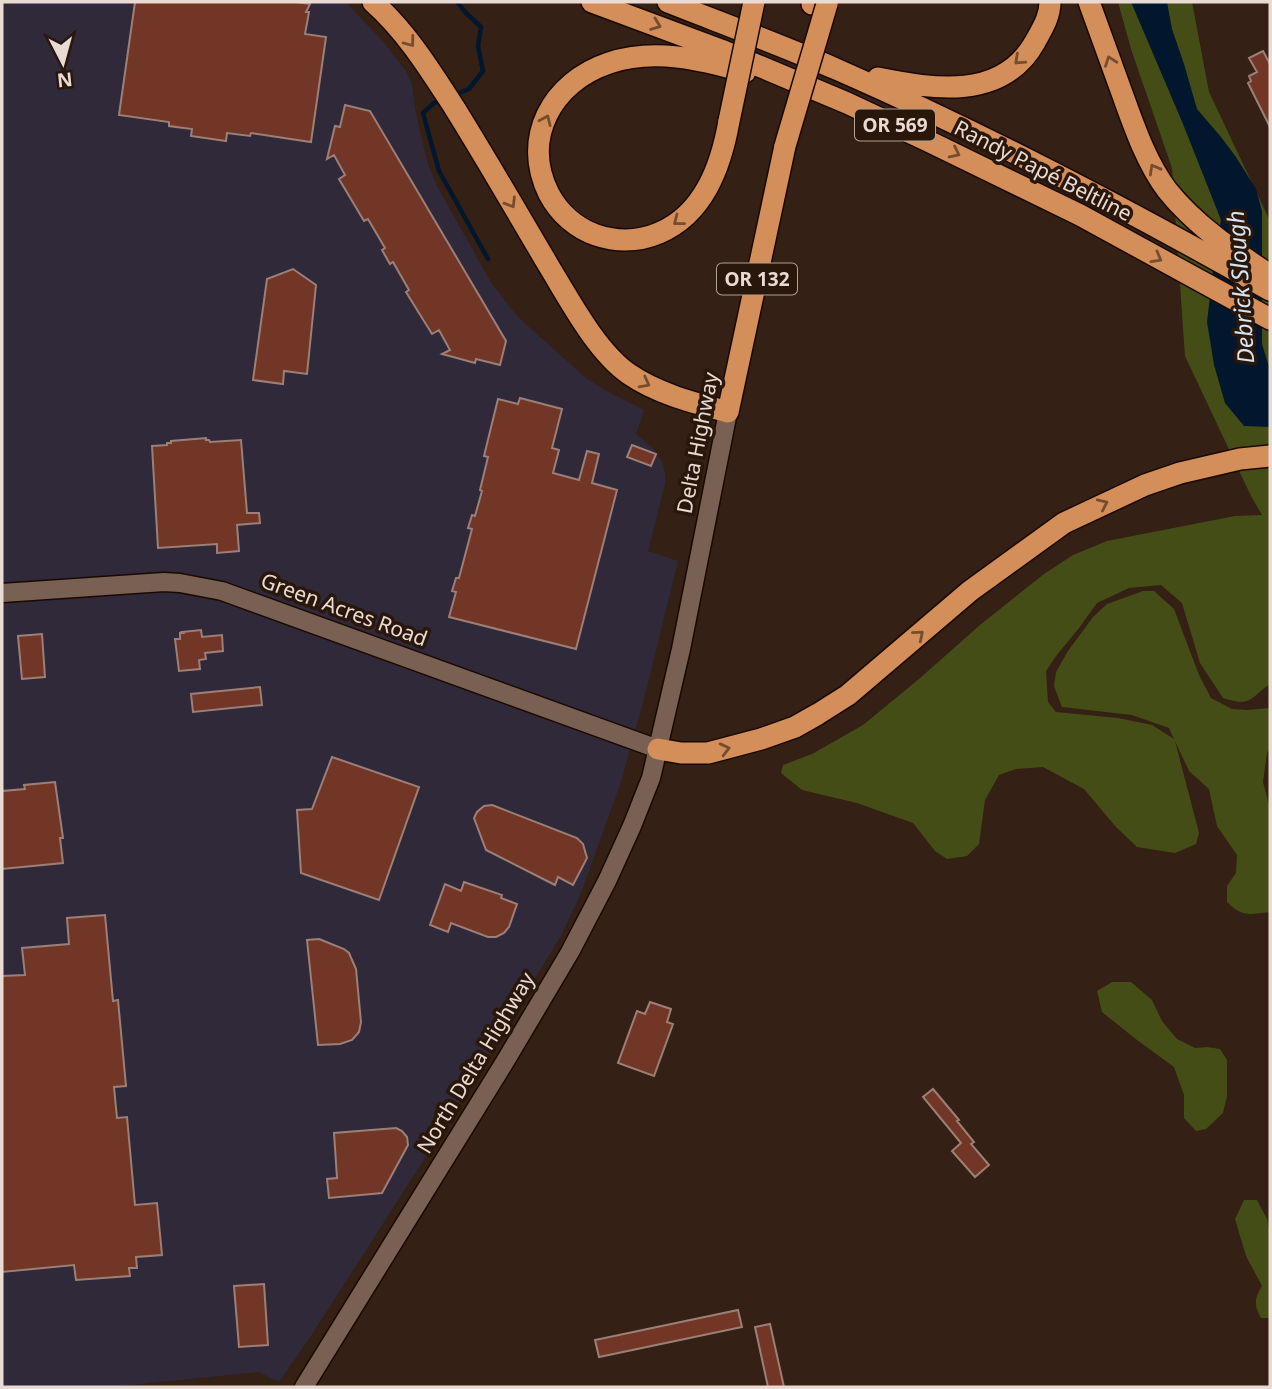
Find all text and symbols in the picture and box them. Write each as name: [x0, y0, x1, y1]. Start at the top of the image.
one-way arrow: [649, 17, 661, 31]
north arrow: [28, 28, 98, 98]
one-way arrow: [401, 35, 414, 47]
one-way arrow: [1014, 52, 1027, 65]
one-way arrow: [1105, 55, 1119, 67]
text: N: [56, 66, 74, 94]
road number: OR 569: [855, 110, 935, 140]
street label: Randy Papé Beltline: [950, 113, 1137, 227]
one-way arrow: [538, 115, 552, 127]
one-way arrow: [948, 145, 960, 159]
one-way arrow: [1149, 163, 1162, 176]
one-way arrow: [503, 195, 516, 208]
water label: Debrick Slough: [1219, 209, 1261, 365]
one-way arrow: [673, 213, 686, 226]
one-way arrow: [1150, 250, 1162, 263]
road number: OR 132: [717, 264, 797, 294]
street label: Delta Highway: [670, 370, 724, 516]
one-way arrow: [638, 375, 651, 388]
one-way arrow: [1096, 498, 1108, 512]
street label: Green Acres Road: [257, 566, 431, 652]
one-way arrow: [910, 631, 923, 643]
one-way arrow: [719, 743, 731, 757]
street label: North Delta Highway: [410, 966, 541, 1158]

